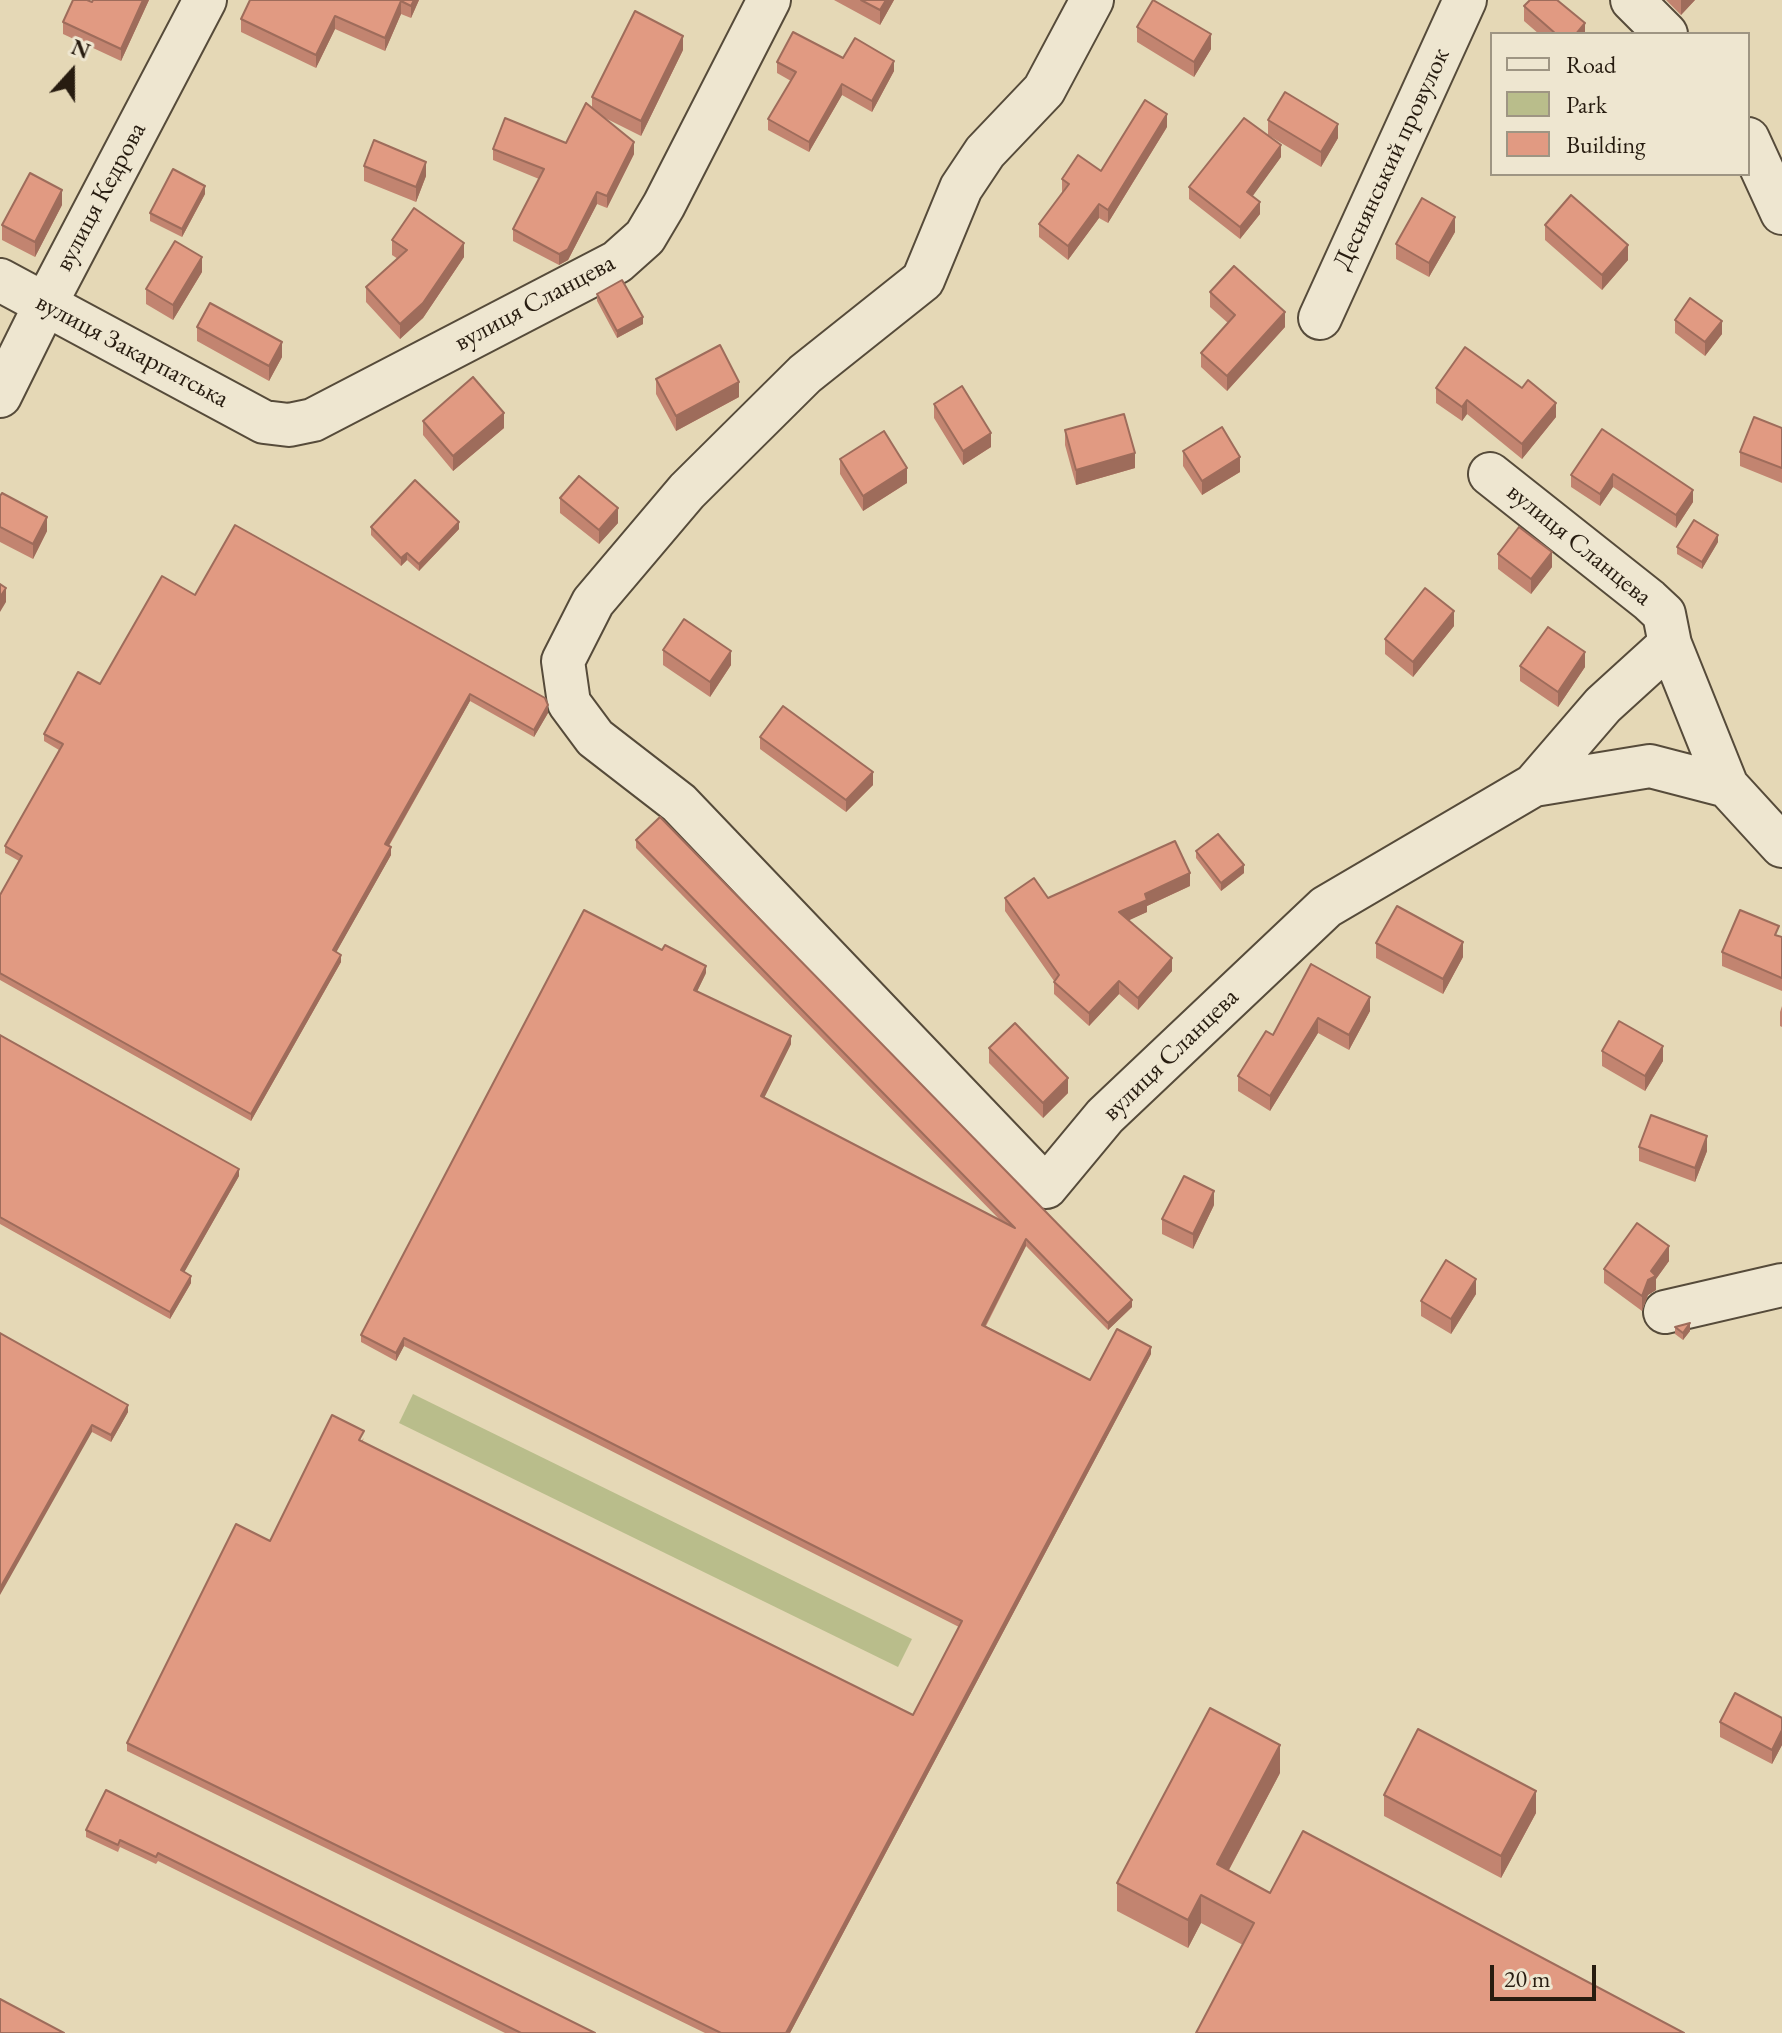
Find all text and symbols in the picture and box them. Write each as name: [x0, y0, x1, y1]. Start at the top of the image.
north arrow: [32, 32, 112, 112]
text: N: [67, 32, 94, 66]
legend: [1490, 32, 1750, 176]
street label: Деснянський провулок: [1327, 43, 1457, 275]
text: Road: [1566, 49, 1616, 80]
text: Park: [1566, 89, 1607, 120]
street label: вулиця Кедрова: [49, 117, 153, 277]
text: Building: [1566, 129, 1646, 160]
street label: вулиця Сланцева: [449, 248, 621, 358]
street label: вулиця Закарпатська: [30, 287, 234, 415]
street label: вулиця Сланцева: [1500, 477, 1658, 613]
street label: вулиця Сланцева: [1096, 982, 1246, 1128]
scale bar: [1494, 1949, 1600, 1999]
text: 20 m: [1504, 1963, 1551, 1994]

